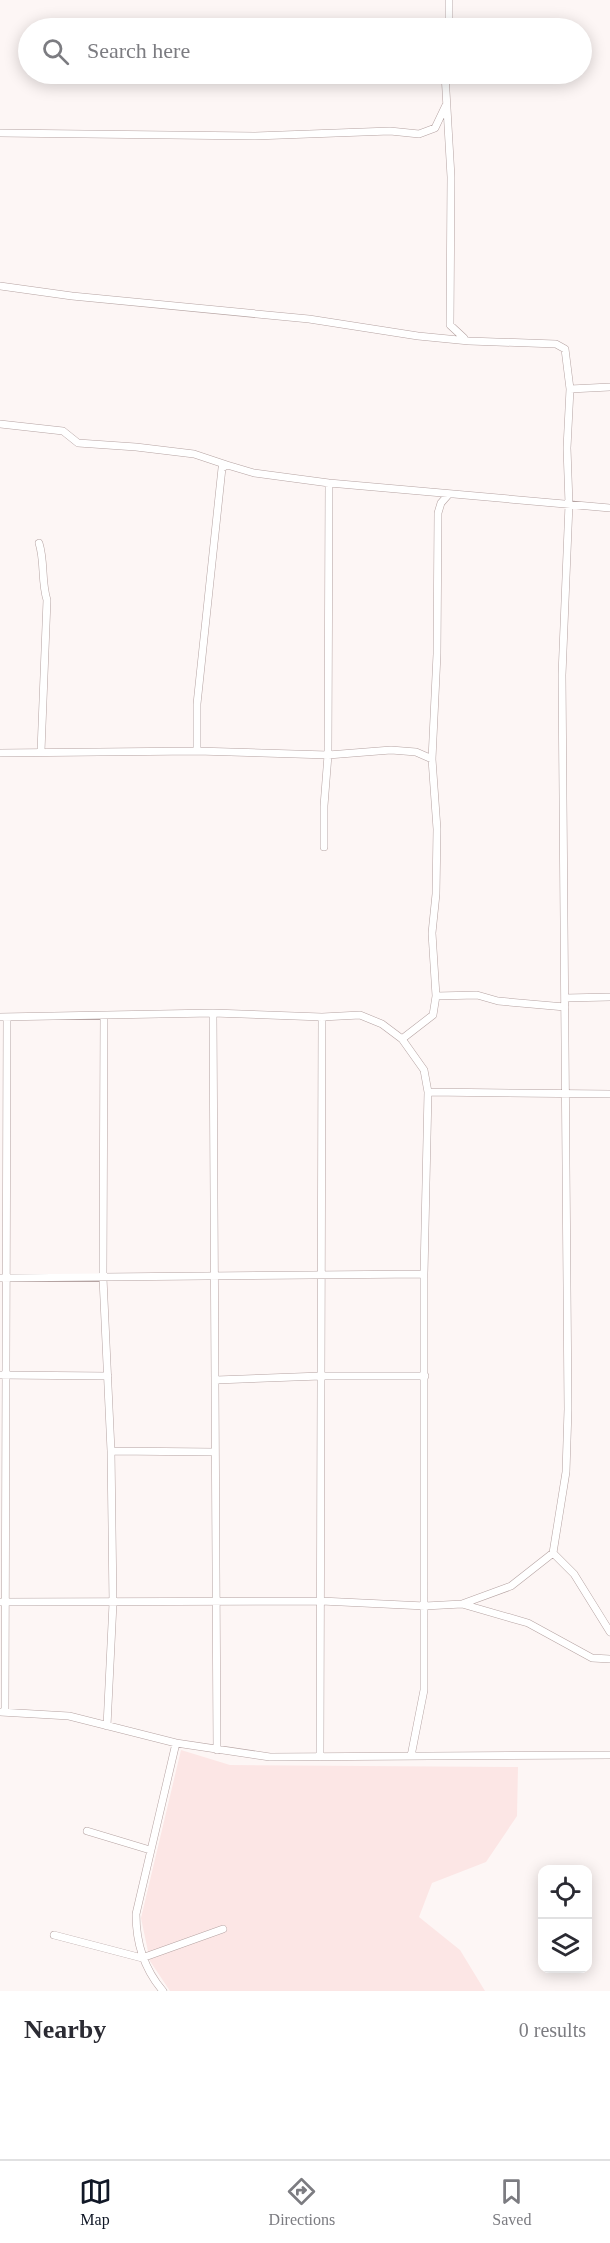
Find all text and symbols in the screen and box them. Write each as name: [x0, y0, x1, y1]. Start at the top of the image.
search box: [18, 18, 592, 84]
icon: search: [39, 35, 72, 68]
text: Search here: [87, 38, 190, 63]
map controls: [538, 1865, 592, 1973]
button: locate: [538, 1865, 592, 1919]
button: layers: [538, 1919, 592, 1973]
text: Nearby: [24, 2015, 106, 2044]
text: 0 results: [519, 2019, 586, 2041]
tab: Map: [79, 2175, 112, 2229]
tab: Directions: [269, 2175, 335, 2229]
tab: Saved: [492, 2175, 531, 2229]

